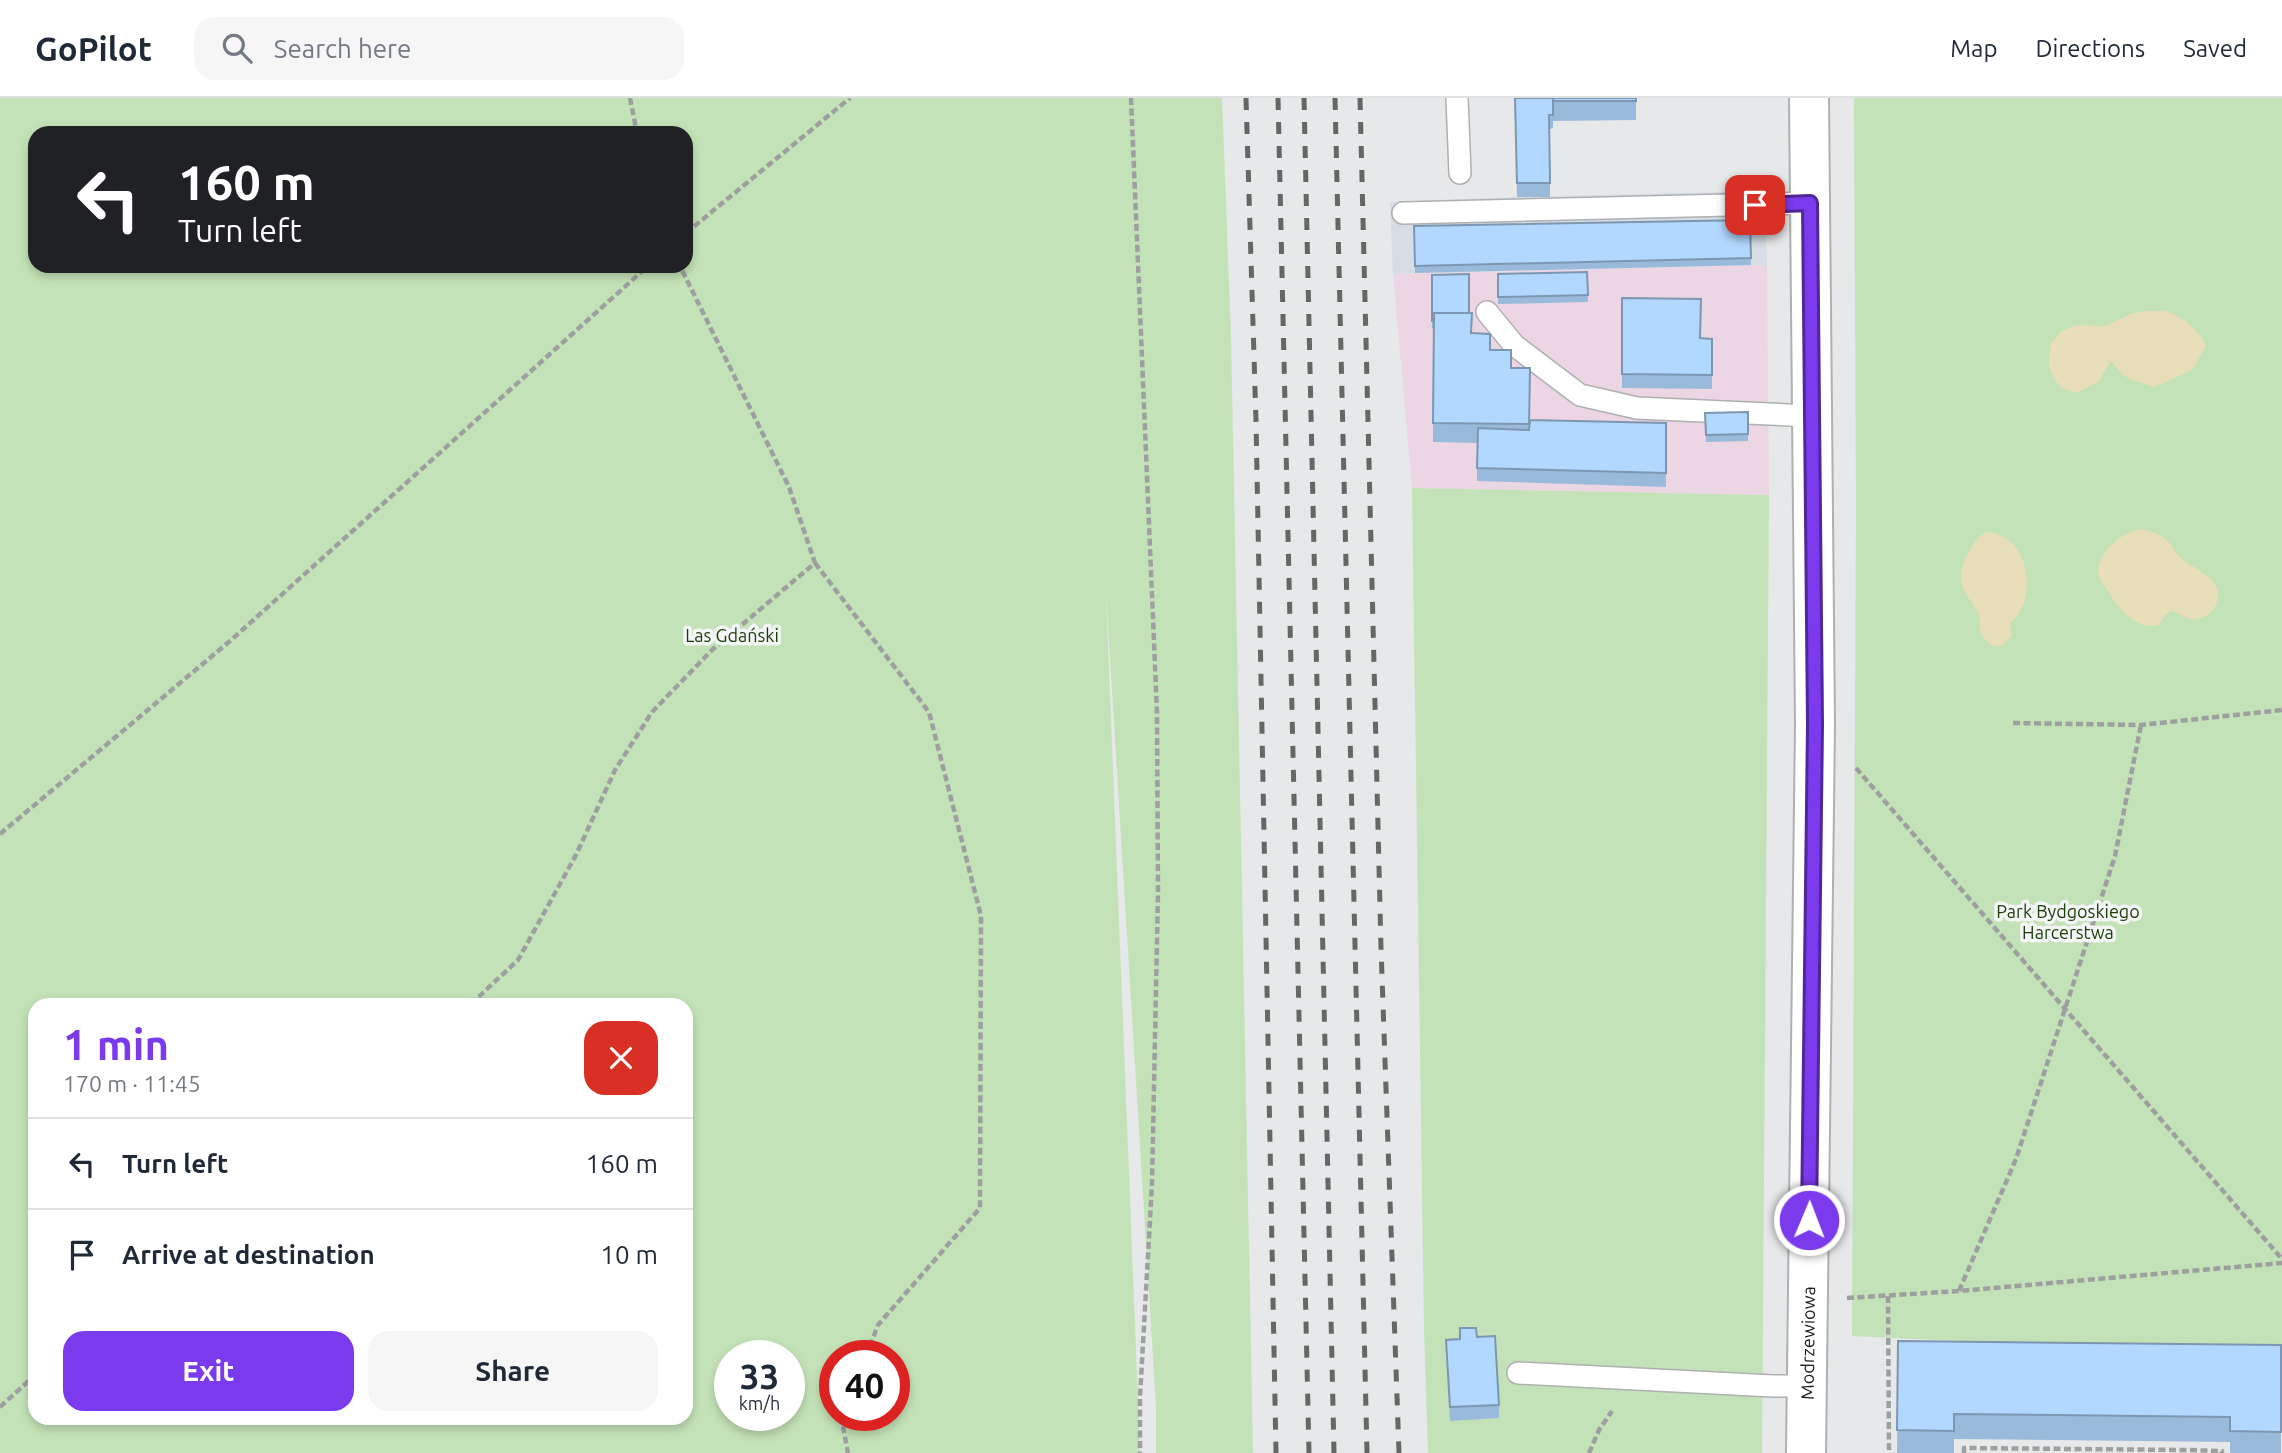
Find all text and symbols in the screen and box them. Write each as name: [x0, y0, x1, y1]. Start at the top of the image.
search box: [194, 17, 684, 80]
icon: search: [218, 29, 256, 67]
text: GoPilot: [35, 30, 152, 67]
text: Search here: [274, 34, 411, 63]
text: Map: [1950, 35, 1997, 62]
text: Directions: [2035, 35, 2145, 62]
text: Saved: [2183, 35, 2247, 62]
icon: left: [63, 154, 154, 245]
text: 160 m: [178, 154, 315, 209]
pin: [1725, 175, 1785, 235]
icon: arrive: [1736, 186, 1774, 224]
text: Turn left: [178, 212, 302, 248]
park label: Las Gdański: [685, 625, 779, 645]
park label: Park Bydgoskiego Harcerstwa: [1996, 901, 2140, 942]
text: 1 min: [63, 1021, 169, 1068]
button: close: [584, 1021, 658, 1095]
text: 170 m · 11:45: [63, 1071, 201, 1096]
icon: left: [63, 1145, 101, 1183]
text: Turn left: [122, 1149, 228, 1178]
text: 160 m: [586, 1149, 658, 1178]
position arrow: [1772, 1183, 1846, 1257]
icon: arrive: [63, 1236, 101, 1274]
text: Arrive at destination: [122, 1240, 375, 1269]
text: 10 m: [600, 1240, 658, 1269]
street label: Modrzewiowa: [1797, 1286, 1818, 1400]
button: Exit: [63, 1331, 354, 1411]
button: Share: [368, 1331, 658, 1411]
speed limit sign: 40: [819, 1340, 910, 1431]
text: 33: [740, 1356, 779, 1396]
text: km/h: [739, 1393, 780, 1413]

